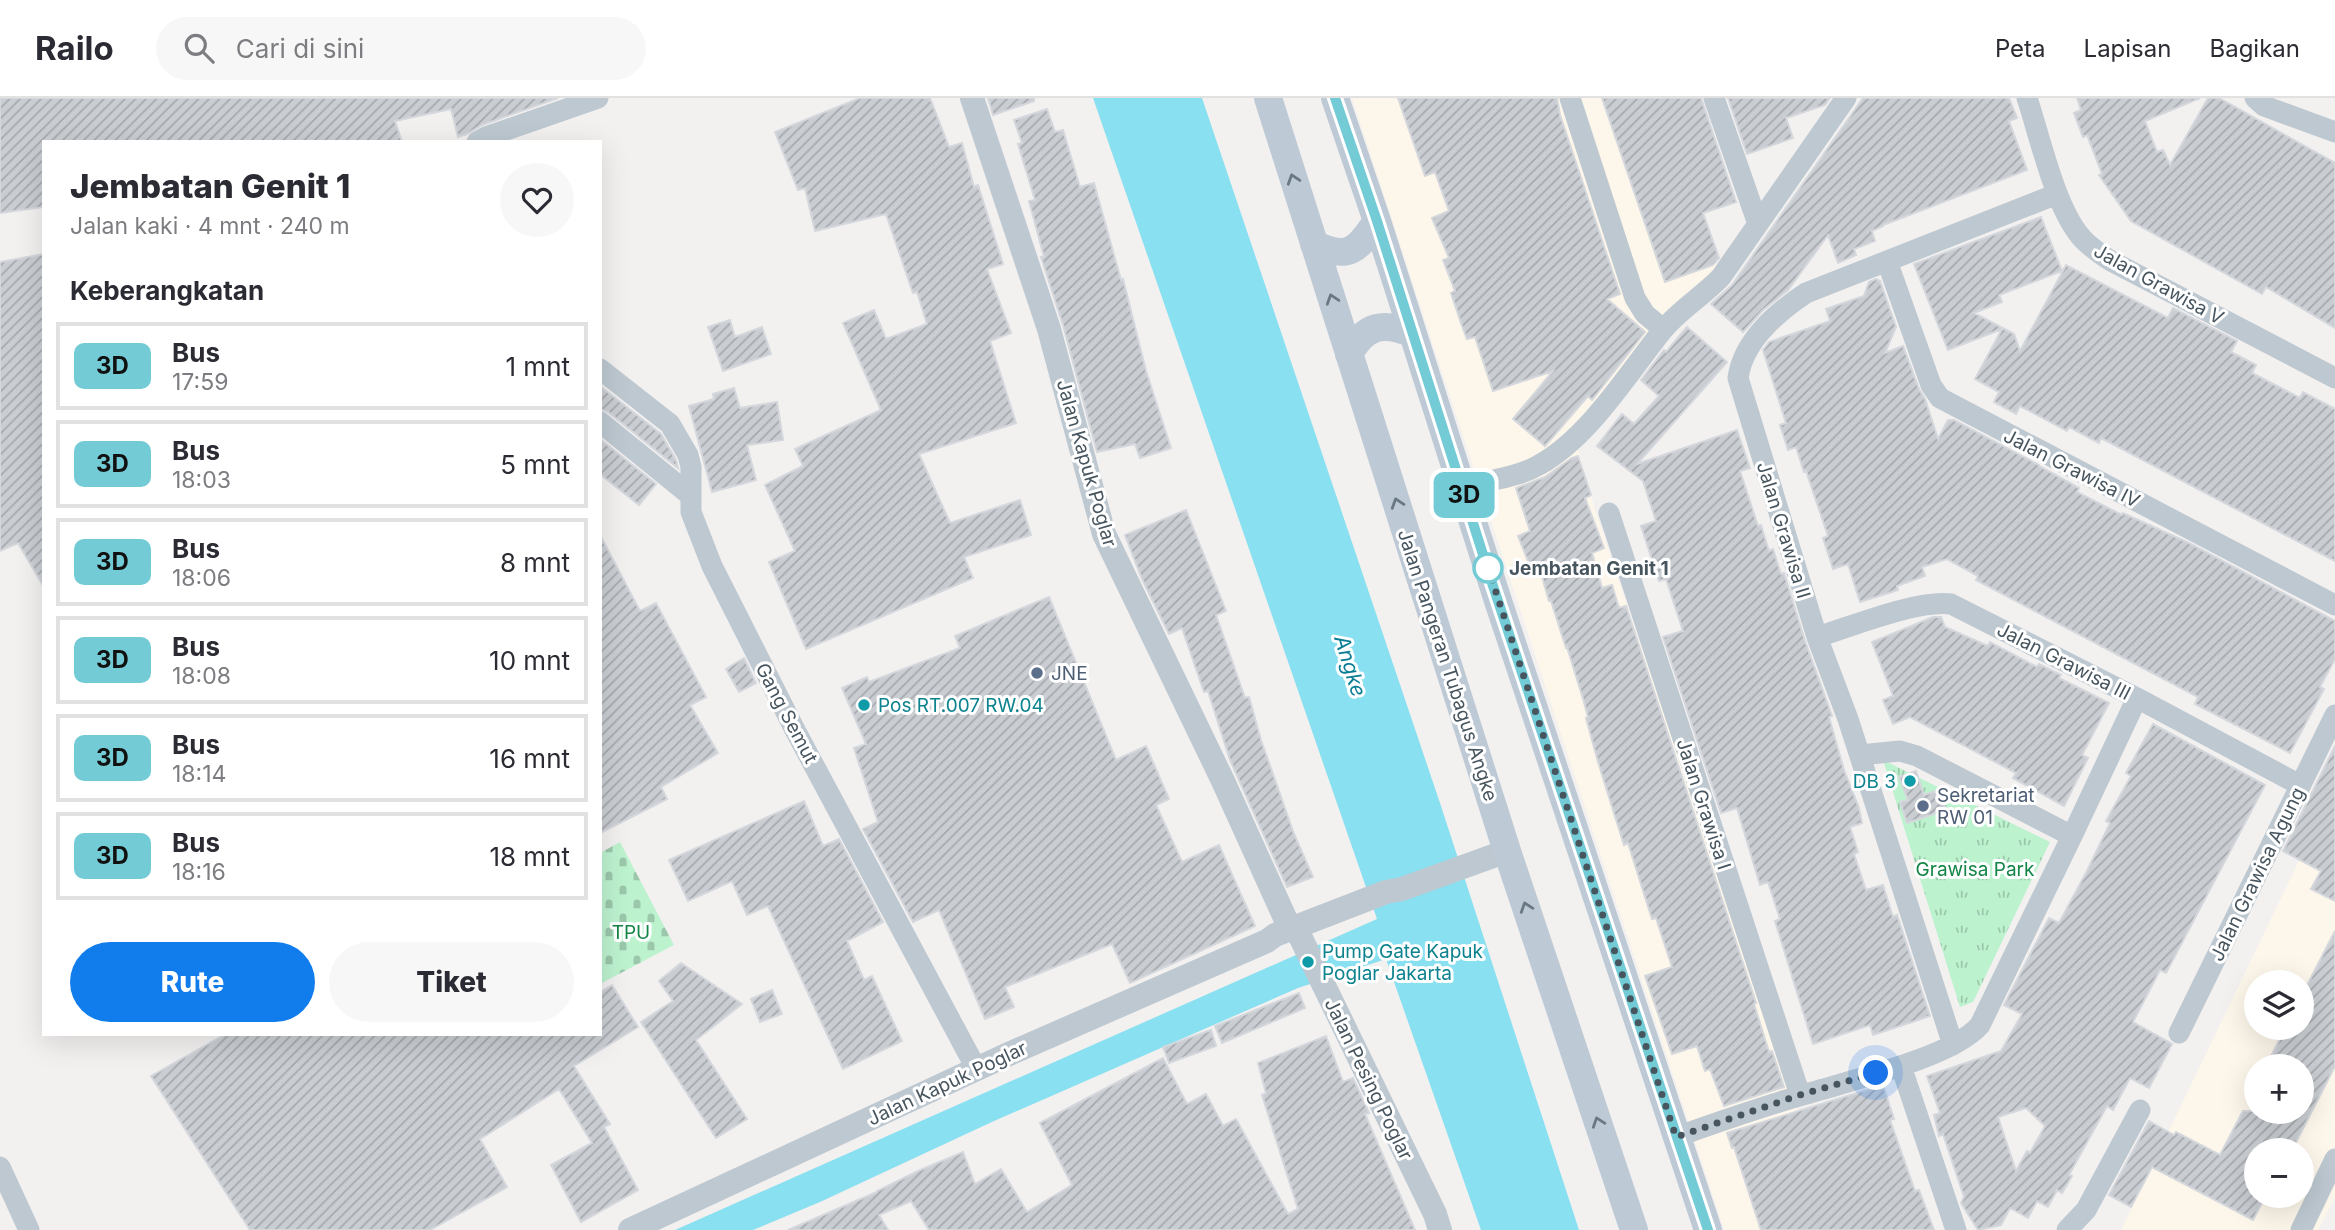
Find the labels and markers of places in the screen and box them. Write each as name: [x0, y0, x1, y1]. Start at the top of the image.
marker: Jembatan Genit 1: [1473, 553, 1503, 583]
place label: Jembatan Genit 1: [1509, 557, 1669, 580]
place label: JNE: [1051, 662, 1088, 685]
marker: JNE: [1029, 665, 1045, 681]
place label: Pos RT.007 RW.04: [878, 694, 1044, 717]
marker: Pos RT.007 RW.04: [856, 697, 872, 713]
place label: DB 3: [1853, 770, 1896, 793]
marker: DB 3: [1902, 773, 1918, 789]
place label: Sekretariat RW 01: [1937, 784, 2035, 829]
marker: Sekretariat RW 01: [1915, 798, 1931, 814]
place label: Pump Gate Kapuk Poglar Jakarta: [1322, 940, 1484, 985]
marker: Pump Gate Kapuk Poglar Jakarta: [1300, 954, 1316, 970]

